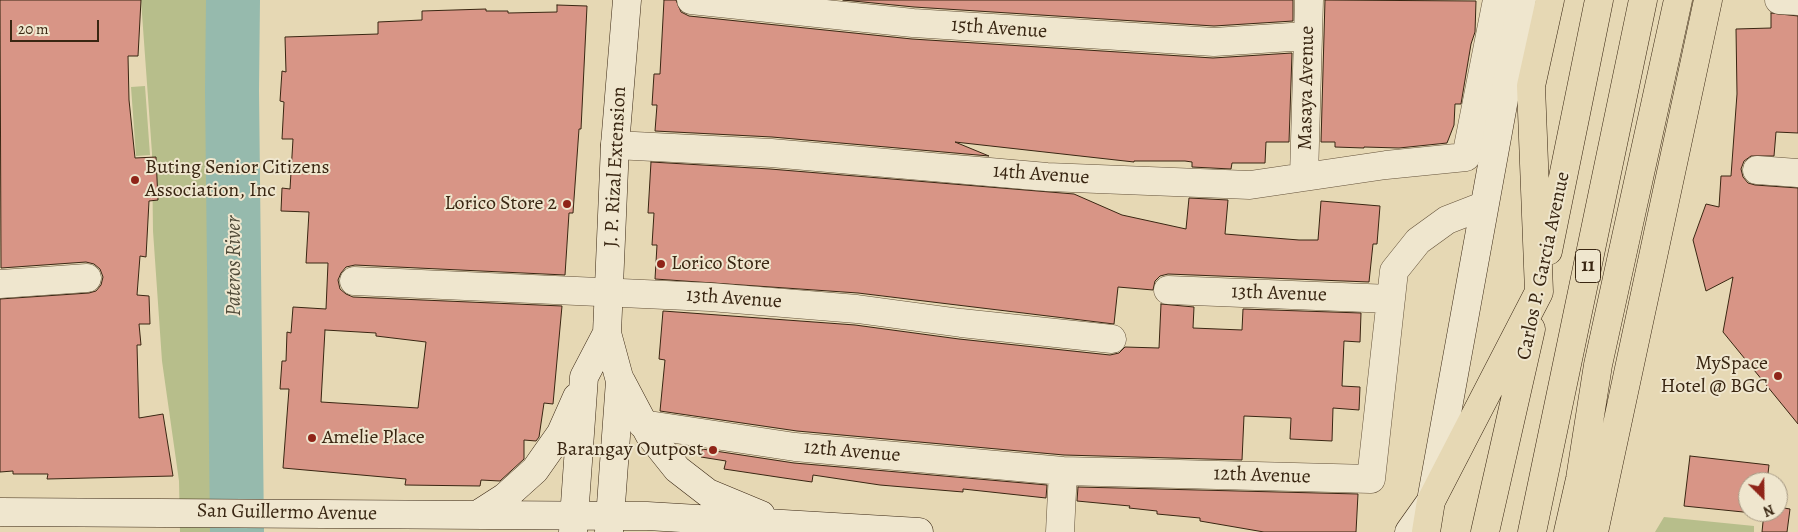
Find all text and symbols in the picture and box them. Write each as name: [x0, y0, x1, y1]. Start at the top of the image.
scale bar: [12, 10, 101, 42]
street label: 15th Avenue: [950, 14, 1048, 44]
text: 20 m: [18, 19, 49, 39]
street label: Masaya Avenue: [1294, 26, 1320, 150]
street label: J. P. Rizal Extension: [600, 86, 632, 248]
place label: Buting Senior Citizens Association, Inc: [145, 156, 329, 203]
street label: 14th Avenue: [992, 160, 1090, 190]
street label: Carlos P. Garcia Avenue: [1512, 170, 1576, 362]
marker: Buting Senior Citizens Association, Inc: [129, 174, 141, 186]
place label: Lorico Store 2: [444, 192, 557, 216]
marker: Lorico Store 2: [561, 198, 573, 210]
water label: Pateros River: [222, 216, 248, 316]
road number: 11: [1576, 250, 1600, 282]
place label: Lorico Store: [671, 252, 770, 276]
marker: Lorico Store: [655, 258, 667, 270]
street label: 13th Avenue: [1231, 280, 1327, 308]
street label: 13th Avenue: [685, 284, 783, 314]
place label: MySpace Hotel @ BGC: [1661, 352, 1768, 399]
marker: MySpace Hotel @ BGC: [1772, 370, 1784, 382]
place label: Amelie Place: [322, 426, 425, 450]
marker: Amelie Place: [306, 432, 318, 444]
street label: 12th Avenue: [803, 436, 901, 468]
place label: Barangay Outpost: [556, 438, 703, 462]
marker: Barangay Outpost: [707, 444, 719, 456]
street label: 12th Avenue: [1213, 462, 1311, 490]
north arrow: [1738, 472, 1788, 522]
street label: San Guillermo Avenue: [197, 499, 377, 527]
text: N: [1760, 500, 1777, 521]

